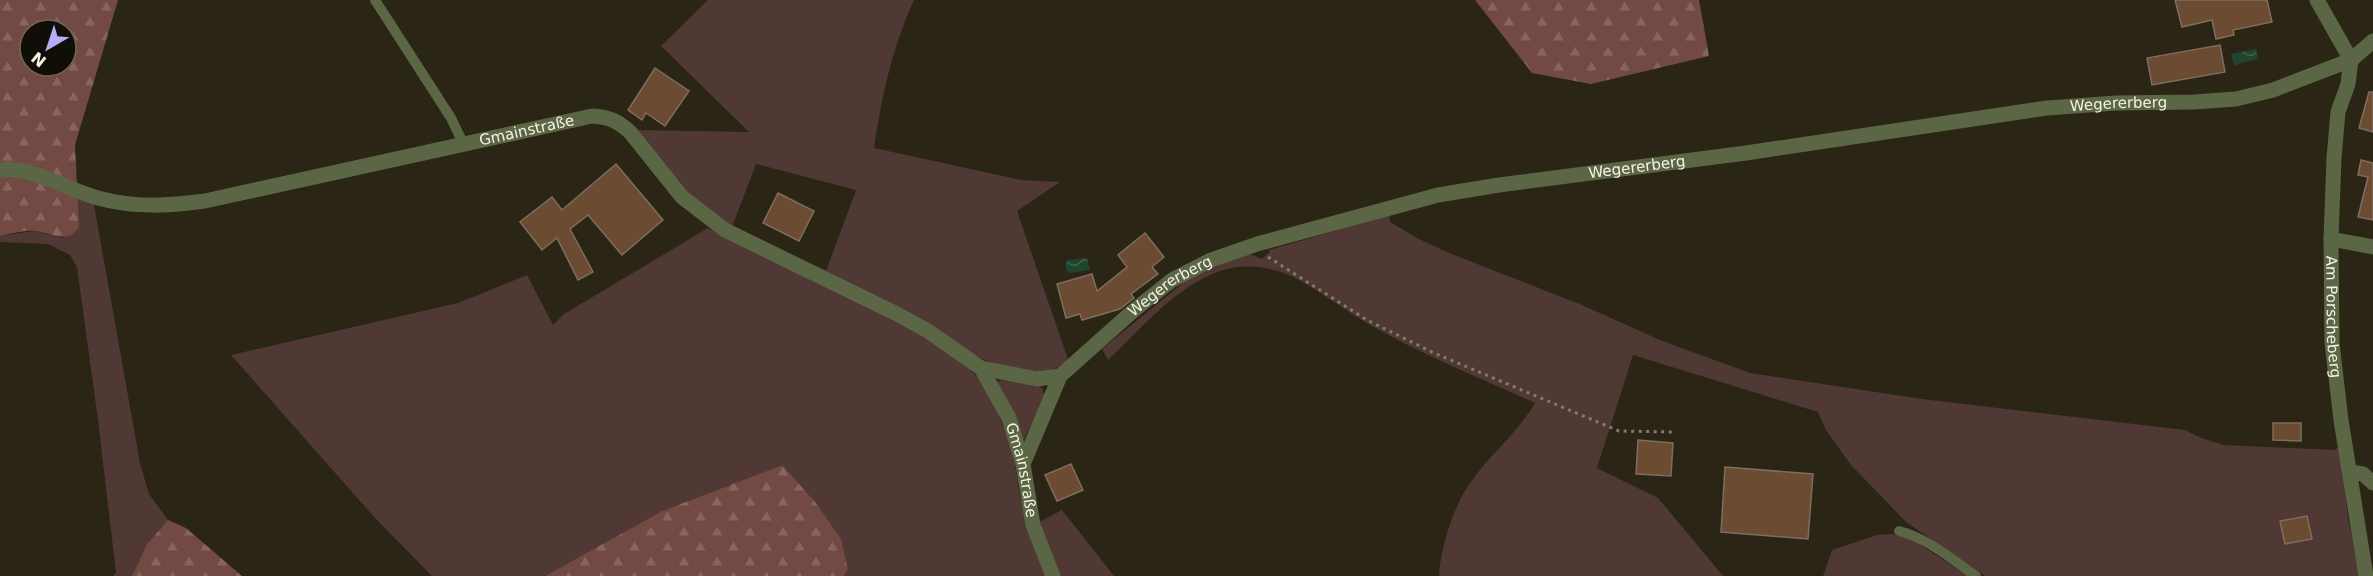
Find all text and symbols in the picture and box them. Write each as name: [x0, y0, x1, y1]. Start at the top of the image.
north arrow: [18, 18, 78, 78]
text: N: [28, 48, 50, 71]
street label: Wegererberg: [2069, 93, 2167, 115]
street label: Gmainstraße: [477, 111, 576, 150]
street label: Wegererberg: [1588, 152, 1686, 182]
street label: Wegererberg: [1124, 252, 1215, 320]
street label: Am Porscheberg: [2322, 256, 2345, 379]
street label: Gmainstraße: [1002, 420, 1041, 519]

